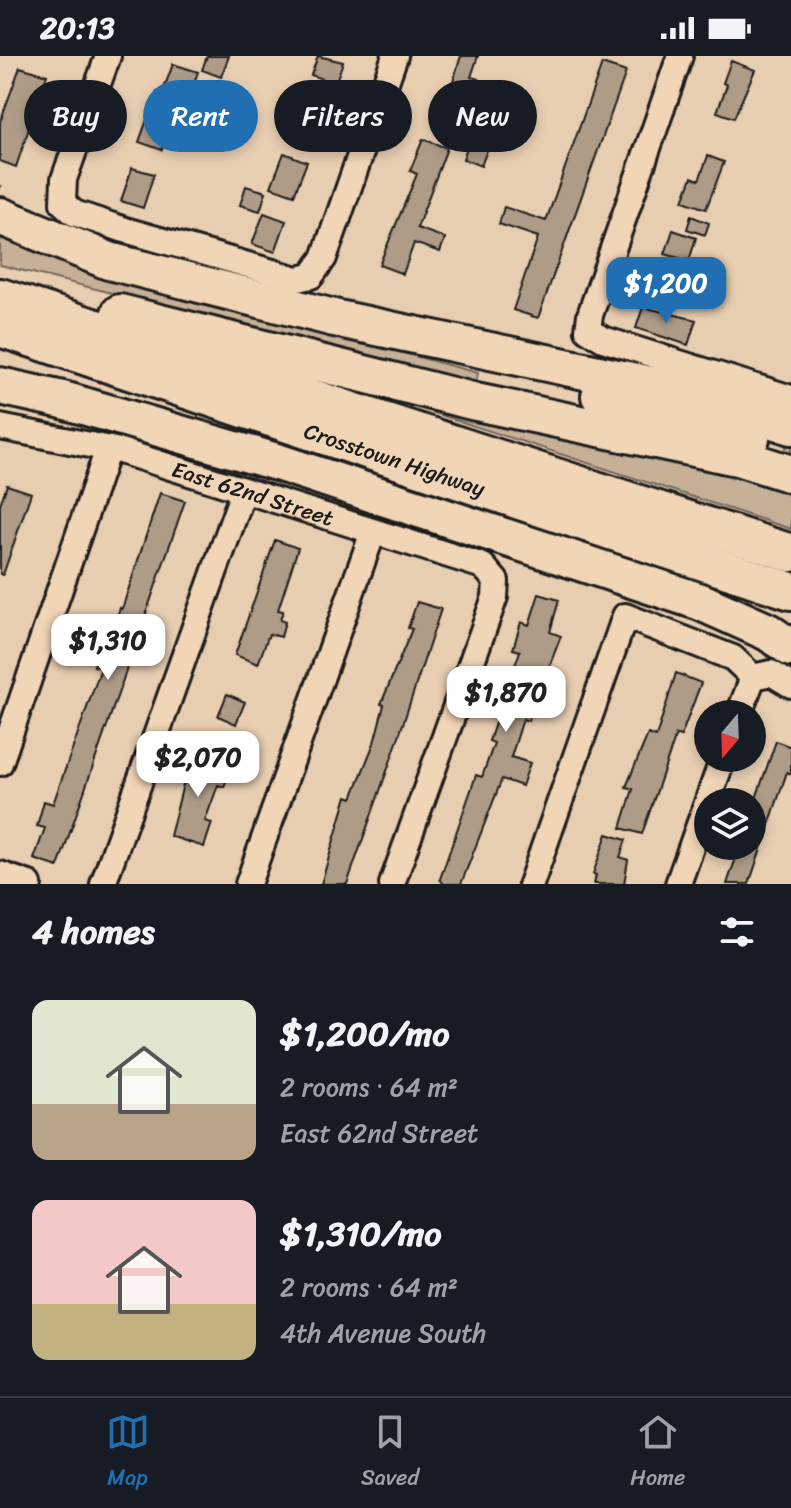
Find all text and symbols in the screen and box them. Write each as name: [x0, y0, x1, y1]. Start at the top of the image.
text: 20:13: [40, 1, 115, 55]
chip: Buy: [24, 80, 127, 152]
chip: Rent: [143, 80, 258, 152]
chip: Filters: [274, 80, 412, 152]
chip: New: [428, 80, 537, 152]
pin: $1,200: [601, 257, 731, 325]
text: $1,200: [624, 260, 708, 306]
street label: Crosstown Highway: [299, 411, 491, 508]
street label: East 62nd Street: [167, 450, 339, 538]
pin: $1,310: [43, 614, 173, 682]
text: $1,310: [69, 617, 147, 663]
pin: $1,870: [441, 666, 571, 734]
text: $1,870: [465, 669, 547, 715]
north arrow: [694, 700, 766, 772]
map controls: [694, 700, 766, 860]
pin: $2,070: [133, 731, 263, 799]
text: $2,070: [154, 734, 242, 780]
button: layers: [694, 788, 766, 860]
text: 4 homes: [32, 902, 155, 962]
icon: filters: [715, 910, 759, 954]
text: $1,200/mo: [280, 1004, 449, 1064]
icon: home: [96, 1032, 192, 1128]
text: 2 rooms · 64 m²: [280, 1064, 458, 1110]
text: East 62nd Street: [280, 1110, 478, 1156]
text: $1,310/mo: [280, 1204, 442, 1264]
icon: home: [96, 1232, 192, 1328]
text: 2 rooms · 64 m²: [280, 1264, 458, 1310]
text: 4th Avenue South: [280, 1310, 486, 1356]
tab: Map: [106, 1410, 150, 1497]
tab: Saved: [361, 1410, 419, 1497]
tab: Home: [630, 1410, 685, 1497]

